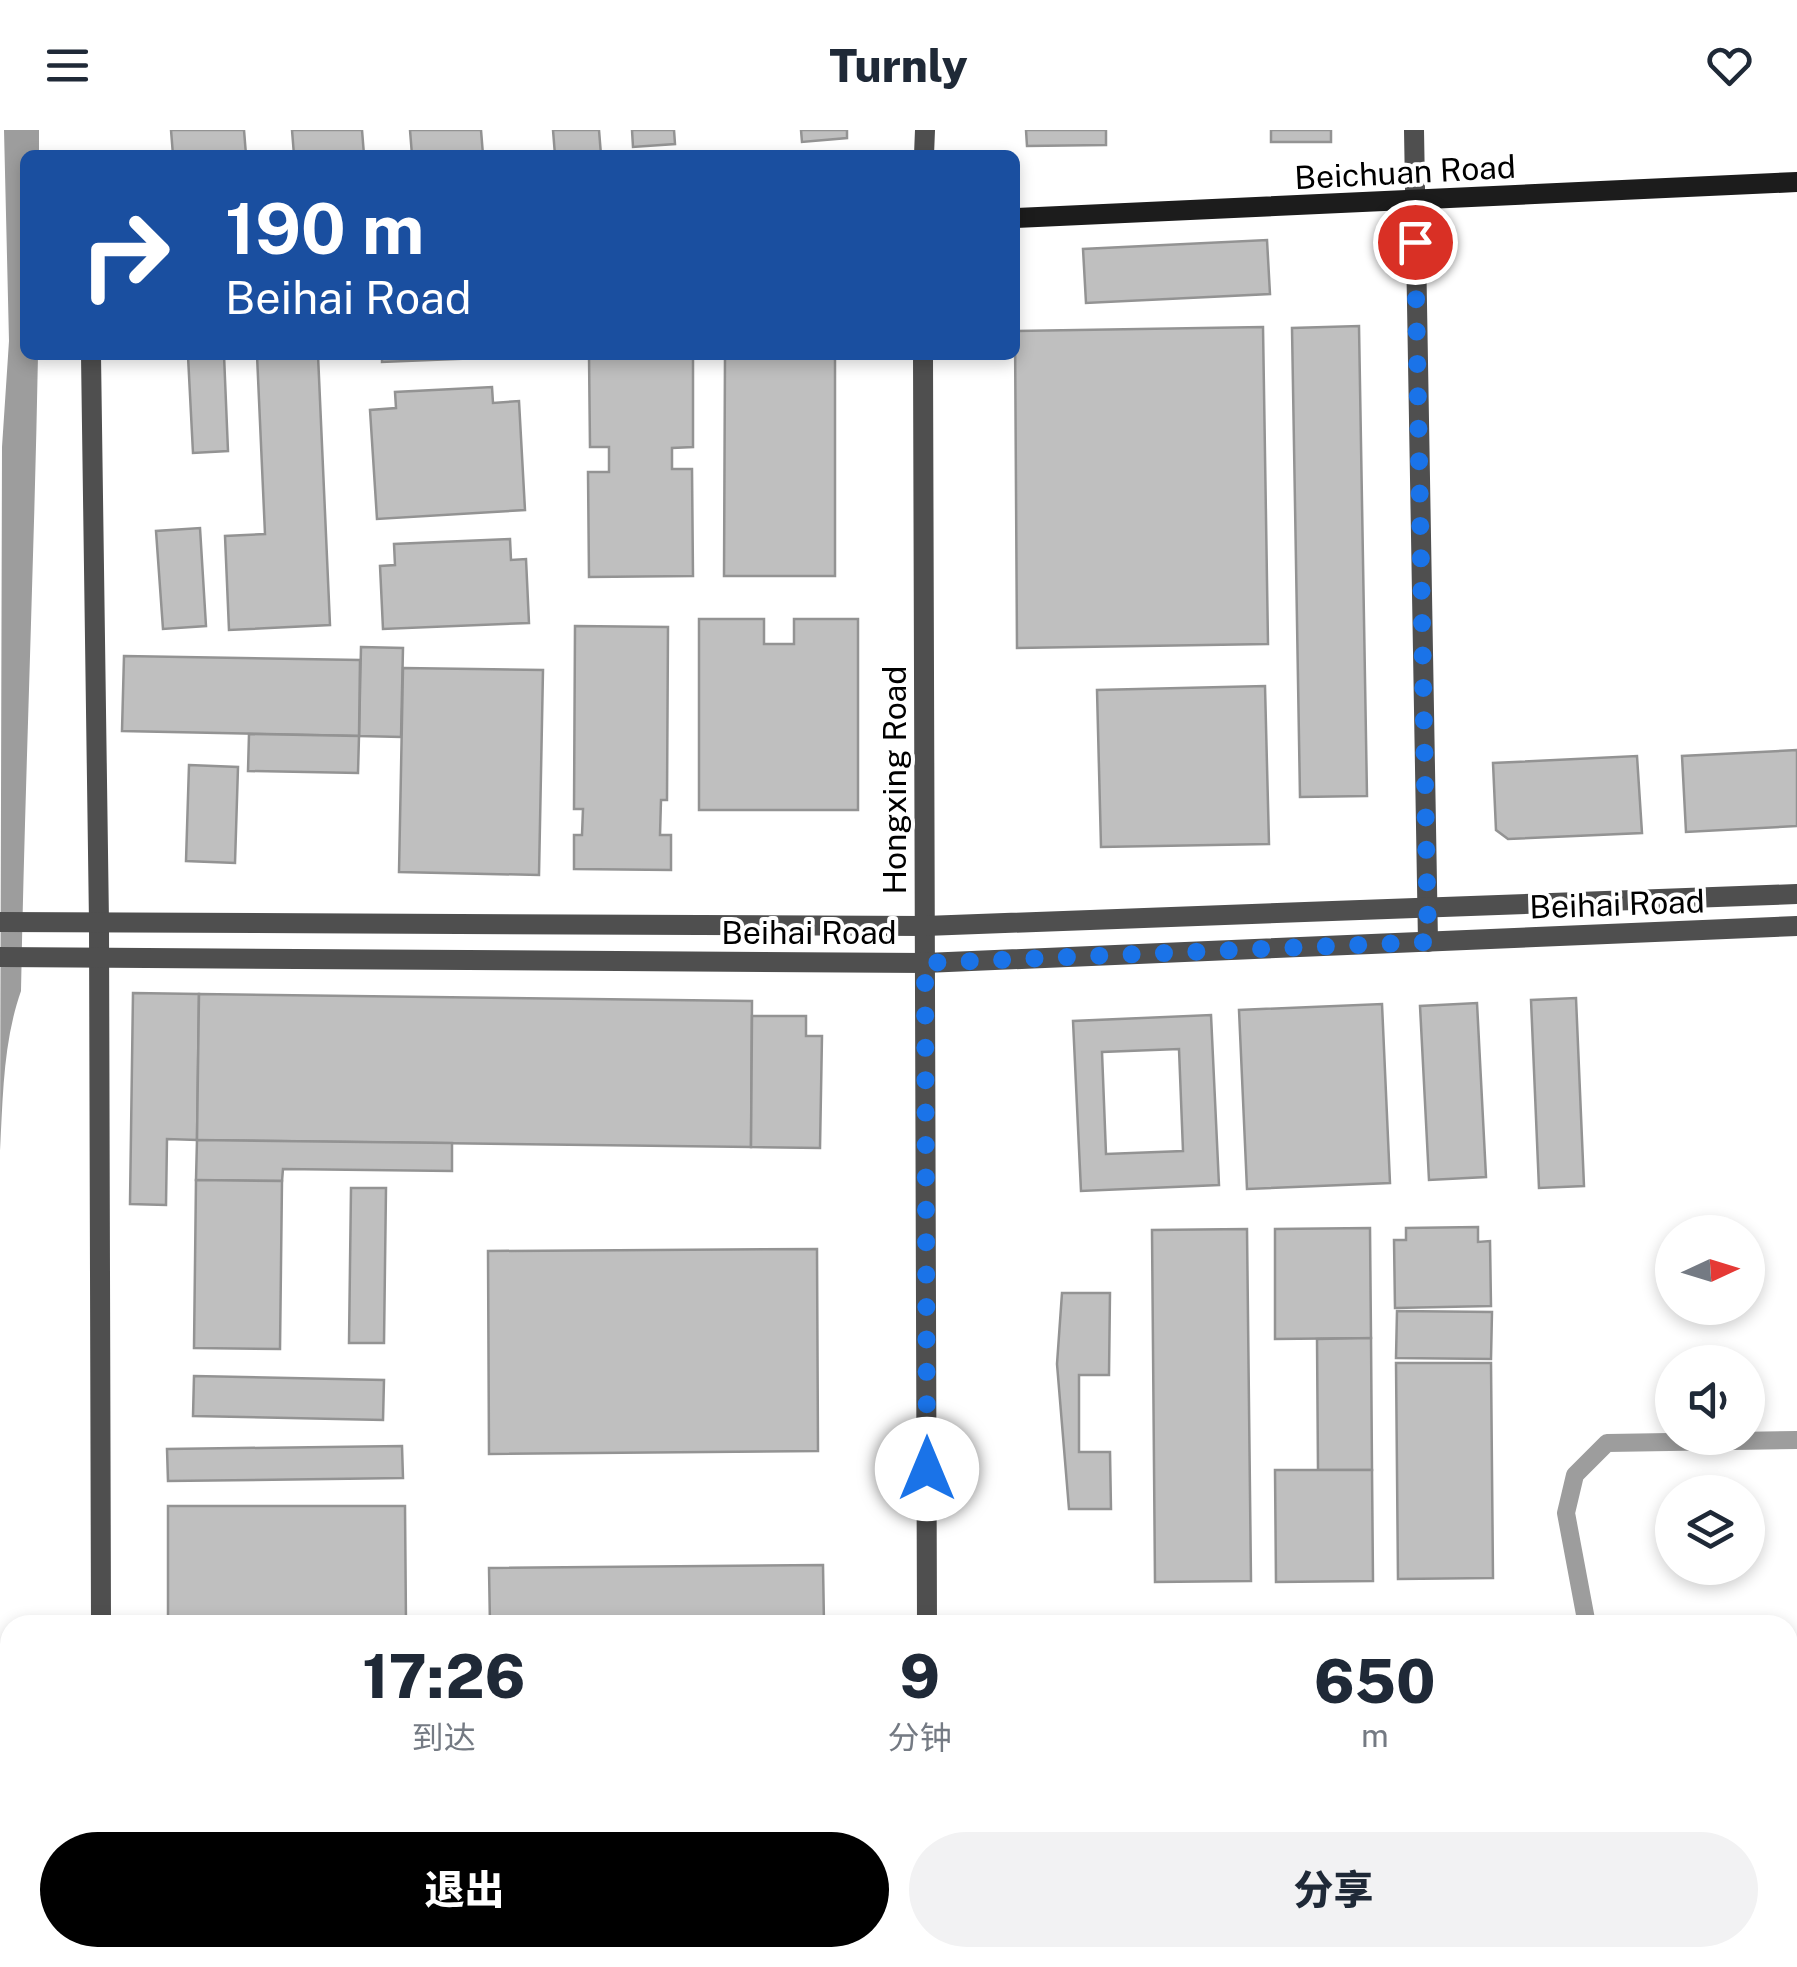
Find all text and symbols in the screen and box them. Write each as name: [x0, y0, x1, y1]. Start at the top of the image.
icon: menu: [40, 38, 95, 93]
icon: heart: [1702, 38, 1757, 93]
text: Turnly: [829, 39, 968, 92]
street label: Beichuan Road: [1293, 148, 1517, 196]
text: 190 m: [225, 187, 424, 270]
icon: right: [60, 190, 190, 320]
pin: [1373, 200, 1458, 285]
icon: arrive: [1388, 215, 1443, 270]
text: Beihai Road: [225, 271, 472, 324]
street label: Hongxing Road: [876, 666, 913, 894]
street label: Beihai Road: [1529, 882, 1705, 926]
street label: Beihai Road: [721, 914, 897, 951]
north arrow: [1655, 1215, 1765, 1325]
map controls: [1655, 1215, 1765, 1585]
button: sound: [1655, 1345, 1765, 1455]
position arrow: [875, 1417, 979, 1521]
button: layers: [1655, 1475, 1765, 1585]
text: 17:26: [362, 1641, 525, 1712]
text: 9: [899, 1641, 940, 1712]
text: 650: [1314, 1646, 1436, 1717]
text: m: [1361, 1717, 1389, 1754]
text: 到达: [412, 1719, 476, 1756]
text: 分钟: [888, 1719, 952, 1756]
button: 退出: [40, 1832, 889, 1947]
button: 分享: [909, 1832, 1758, 1947]

